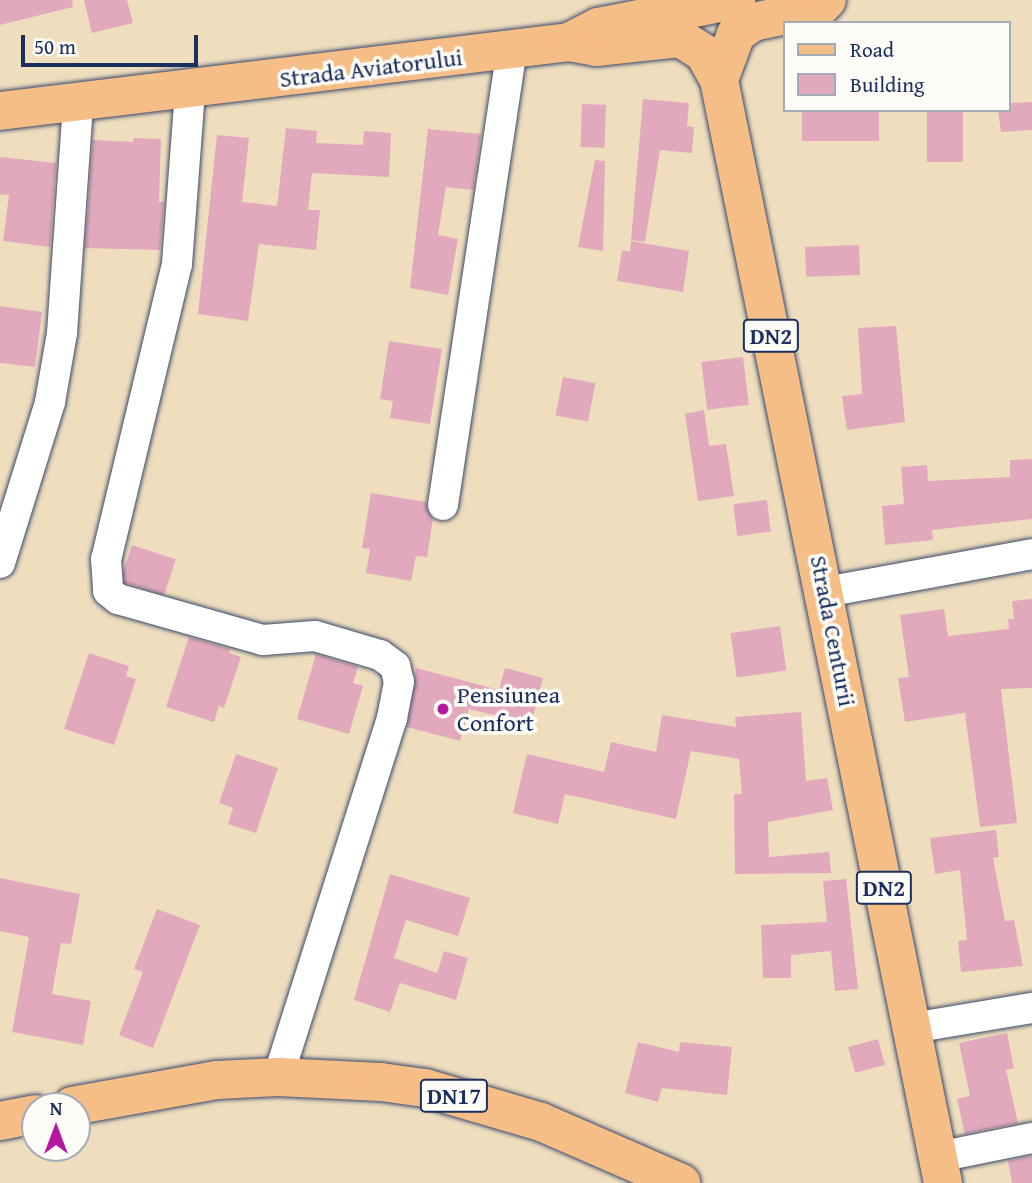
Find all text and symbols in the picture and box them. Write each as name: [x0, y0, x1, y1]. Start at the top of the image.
scale bar: [24, 21, 201, 65]
legend: [783, 21, 1011, 112]
text: 50 m: [34, 31, 76, 62]
text: Road: [850, 34, 894, 65]
street label: Strada Aviatorului: [278, 42, 464, 94]
text: Building: [850, 69, 924, 100]
road number: DN2: [741, 316, 801, 356]
street label: Strada Centurii: [804, 553, 862, 709]
place label: Pensiunea Confort: [457, 681, 560, 737]
marker: Pensiunea Confort: [435, 701, 451, 717]
road number: DN2: [854, 868, 914, 908]
road number: DN17: [419, 1077, 489, 1116]
north arrow: [21, 1092, 91, 1162]
text: N: [50, 1094, 62, 1122]

